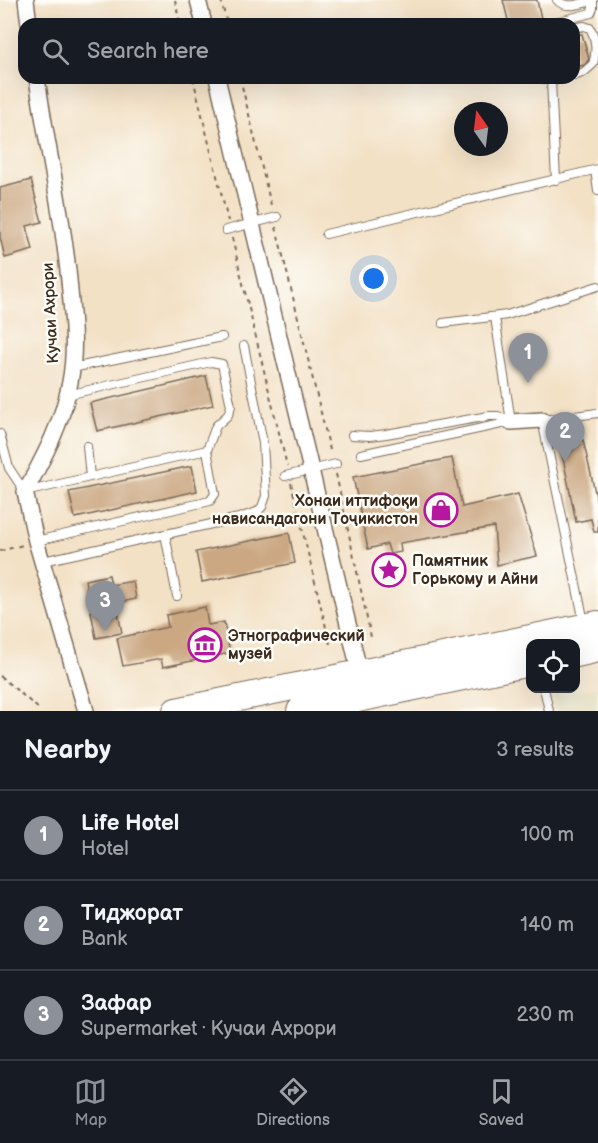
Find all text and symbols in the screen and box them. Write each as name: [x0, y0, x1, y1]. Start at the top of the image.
search box: [18, 18, 580, 84]
icon: search: [39, 35, 72, 68]
text: Search here: [87, 38, 209, 65]
north arrow: [454, 102, 508, 156]
street label: Кучаи Ахрори: [39, 262, 63, 364]
your location: [359, 264, 388, 293]
pin: 1: [508, 334, 548, 383]
pin: 2: [546, 412, 584, 462]
place label: Хонаи иттифоқи нависандагони Тоҷикистон: [212, 492, 418, 529]
shop icon: Хонаи иттифоқи нависандагони Тоҷикистон: [423, 492, 459, 528]
place icon: Памятник Горькому и Айни: [371, 552, 407, 588]
place label: Памятник Горькому и Айни: [412, 552, 538, 589]
pin: 3: [86, 582, 124, 631]
museum icon: Этнографический музей: [187, 627, 223, 663]
place label: Этнографический музей: [228, 627, 365, 664]
map controls: [526, 639, 580, 693]
button: locate: [526, 639, 580, 693]
text: Nearby: [24, 735, 111, 766]
text: 3 results: [496, 738, 574, 762]
text: Life Hotel: [81, 810, 179, 837]
text: 1: [39, 823, 48, 847]
text: 100 m: [521, 823, 574, 847]
text: Hotel: [81, 837, 129, 861]
text: Тиджорат: [81, 900, 183, 927]
text: 2: [38, 913, 49, 937]
text: 140 m: [520, 913, 574, 937]
text: Bank: [81, 927, 127, 951]
text: Зафар: [81, 990, 152, 1017]
text: 3: [38, 1003, 49, 1027]
text: 230 m: [517, 1003, 574, 1027]
text: Supermarket · Кучаи Ахрори: [81, 1017, 337, 1041]
tab: Map: [74, 1075, 107, 1130]
tab: Directions: [256, 1075, 330, 1130]
tab: Saved: [479, 1075, 524, 1130]

